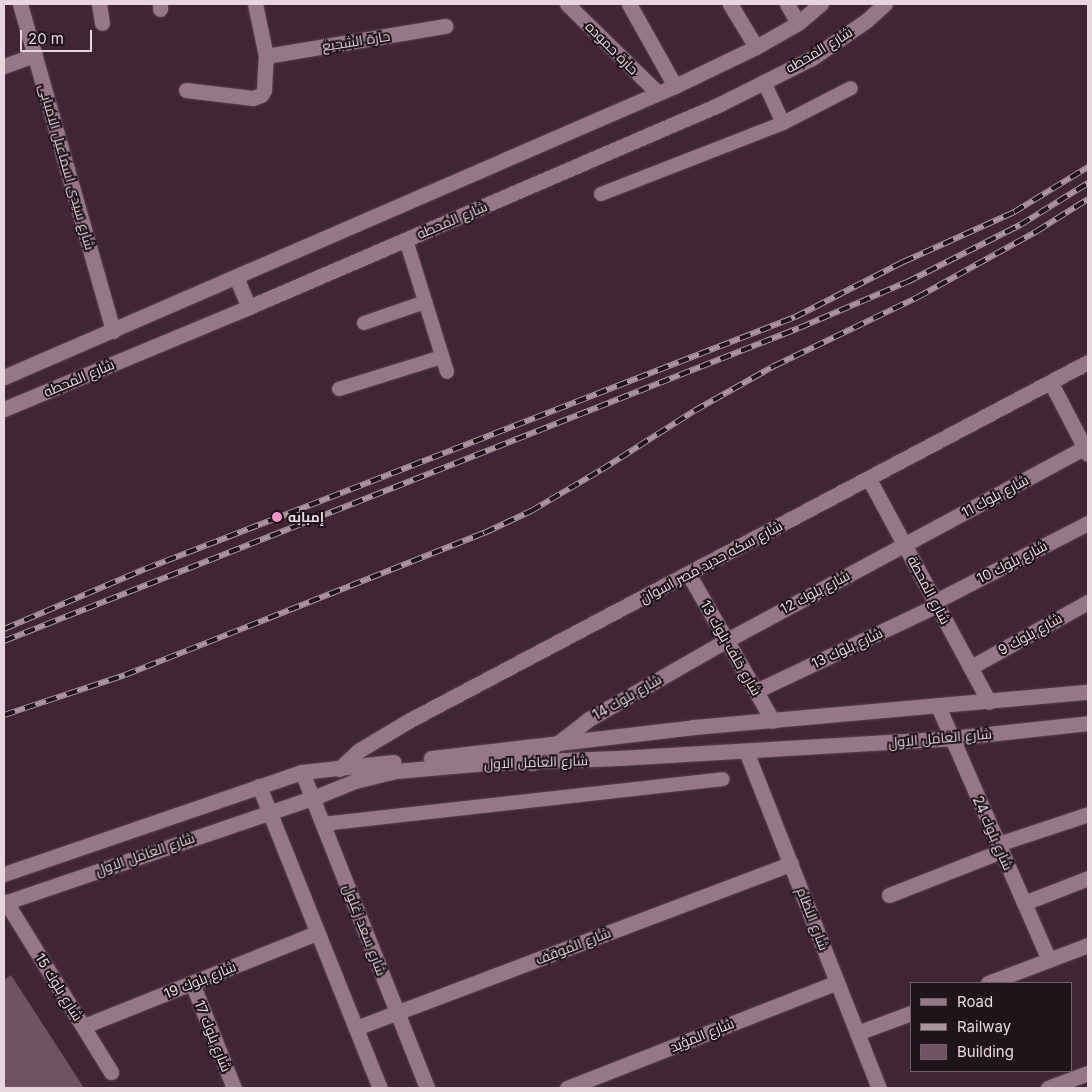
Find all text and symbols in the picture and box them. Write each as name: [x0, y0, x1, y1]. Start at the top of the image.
street label: حارة حموده: [582, 18, 642, 78]
scale bar: [22, 20, 95, 52]
street label: شارع المحطه: [782, 23, 856, 77]
street label: حارة الشجيع: [321, 27, 391, 55]
text: 20 m: [28, 29, 64, 48]
street label: شارع سيدى اسماعيل الامبابى: [35, 82, 99, 252]
street label: شارع المحطه: [414, 198, 490, 242]
street label: شارع المحطه: [41, 356, 117, 400]
street label: شارع بلوك 11: [959, 471, 1031, 521]
place label: إمبابه: [288, 509, 324, 525]
marker: إمبابه: [270, 510, 284, 524]
street label: شارع سكه حديد مصر اسوان: [637, 517, 785, 607]
street label: شارع بلوك 10: [974, 537, 1050, 587]
street label: شارع المحطة: [904, 553, 954, 627]
street label: شارع بلوك 12: [777, 567, 853, 617]
street label: شارع خلف بلوك 13: [697, 597, 765, 699]
street label: شارع بلوك 9: [995, 609, 1065, 659]
street label: شارع بلوك 13: [809, 624, 885, 672]
street label: شارع بلوك 14: [590, 671, 664, 723]
street label: شارع العامل الاول: [887, 725, 993, 751]
street label: شارع العامل الاول: [484, 752, 588, 772]
street label: شارع بلوك 24: [969, 793, 1017, 873]
street label: شارع العامل الاول: [93, 829, 197, 879]
street label: شارع سعد زغلول: [340, 882, 390, 978]
street label: شارع النظام: [793, 885, 833, 953]
street label: شارع الموقف: [533, 924, 613, 968]
street label: شارع بلوك 15: [32, 950, 86, 1024]
street label: شارع بلوك 19: [161, 958, 239, 1002]
legend: [910, 982, 1072, 1072]
text: Road: [957, 992, 993, 1011]
street label: شارع بلوك 17: [191, 998, 235, 1074]
street label: شارع المؤيد: [668, 1015, 736, 1055]
text: Railway: [957, 1017, 1011, 1036]
text: Building: [957, 1042, 1014, 1061]

